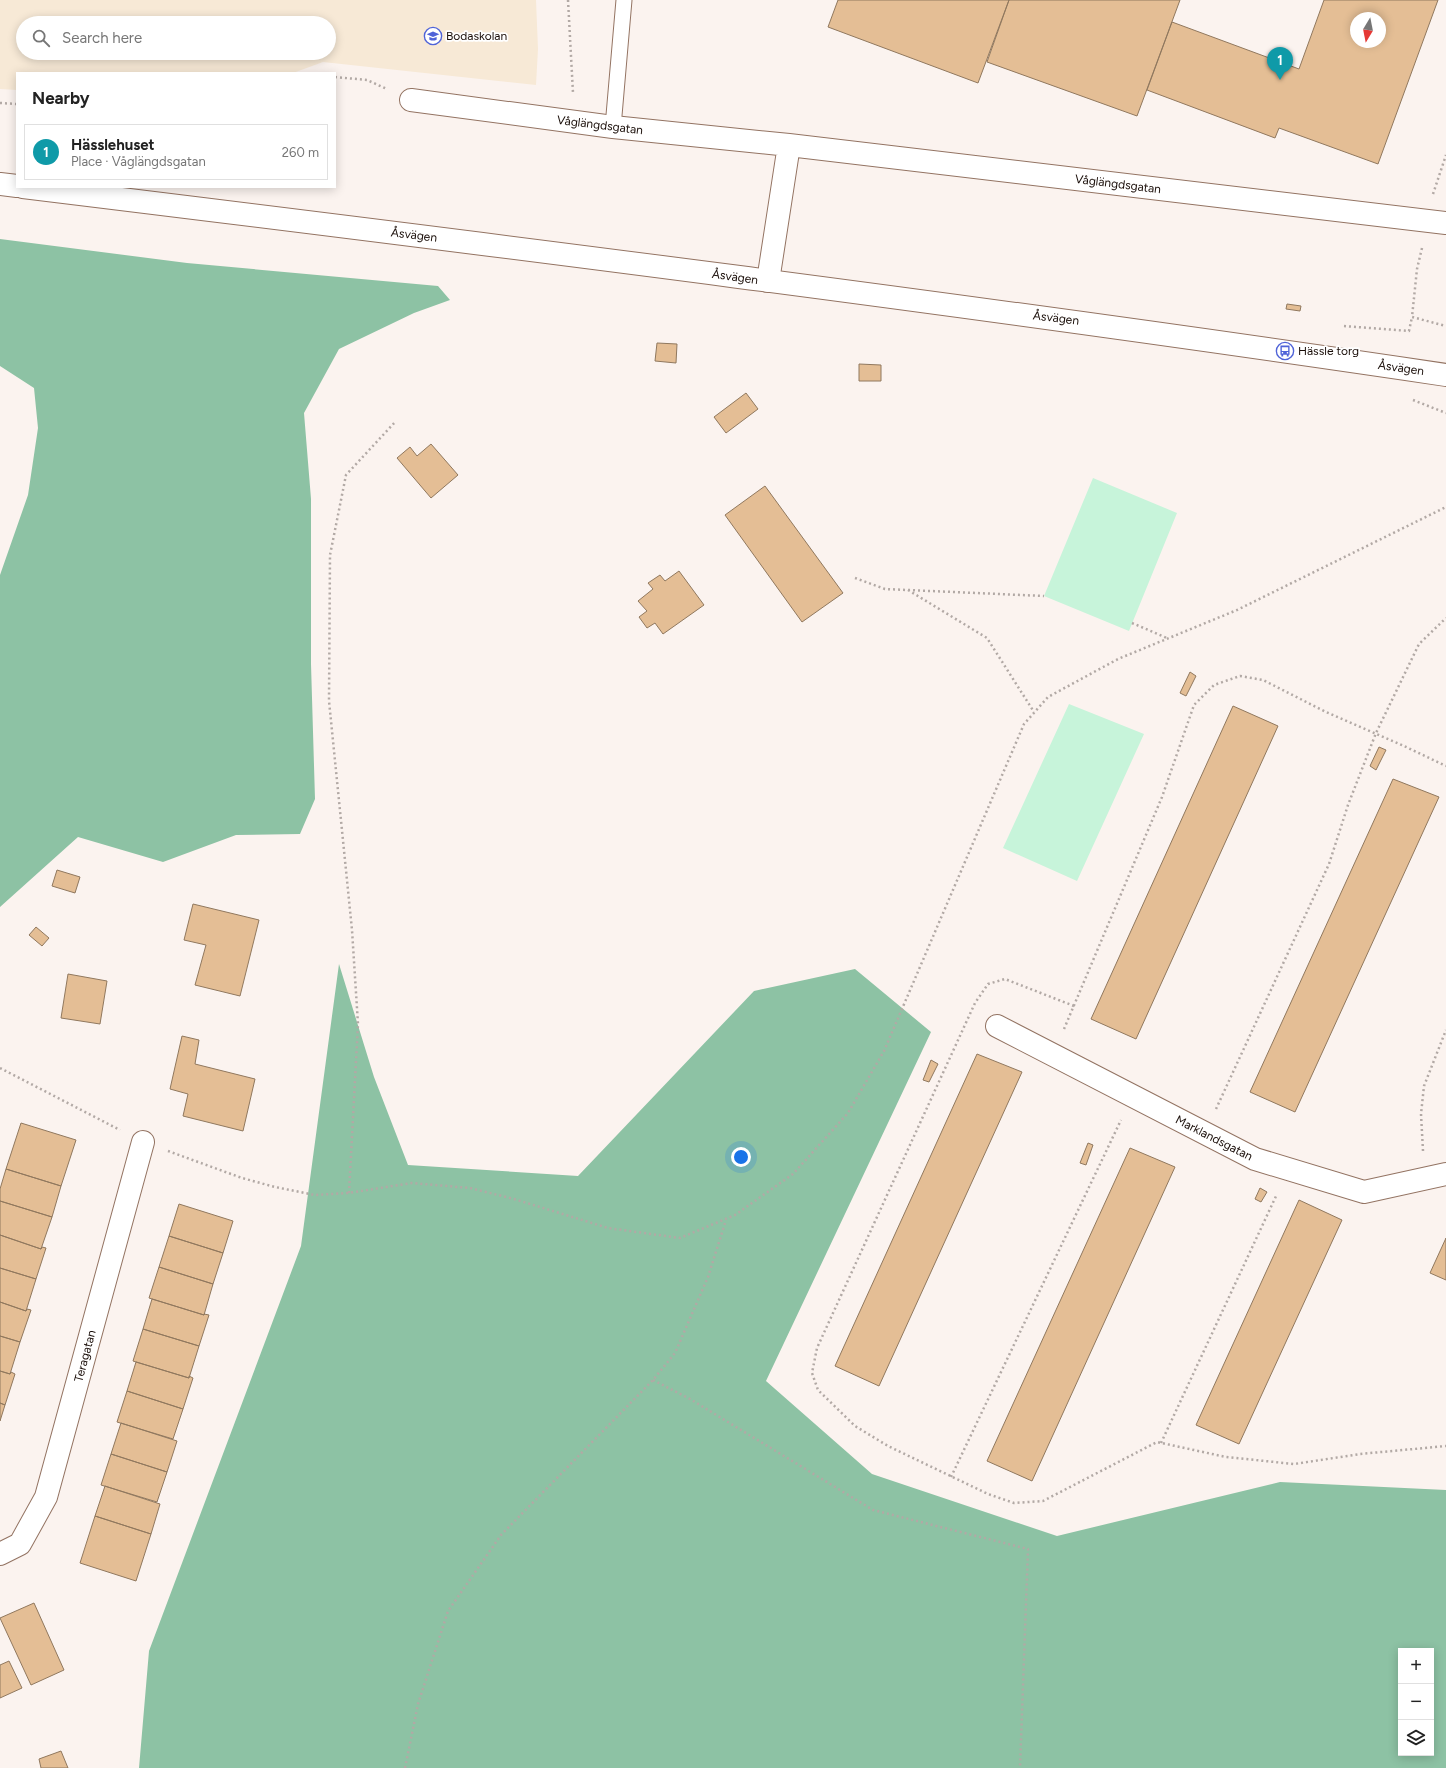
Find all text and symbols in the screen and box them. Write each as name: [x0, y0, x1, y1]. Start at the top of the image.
north arrow: [1350, 12, 1386, 48]
search box: [16, 16, 336, 60]
school or university icon: Bodaskolan: [423, 26, 443, 46]
icon: search: [30, 27, 52, 49]
text: Search here: [62, 29, 142, 47]
place label: Bodaskolan: [446, 29, 507, 43]
pin: 1: [1267, 47, 1293, 80]
text: Nearby: [32, 88, 90, 108]
street label: Våglängdsgatan: [556, 113, 644, 137]
text: Hässlehuset: [71, 136, 155, 154]
text: 1: [43, 145, 49, 160]
text: 260 m: [282, 145, 319, 160]
text: Place · Våglängdsgatan: [71, 154, 206, 169]
street label: Våglängdsgatan: [1074, 172, 1162, 196]
street label: Åsvägen: [390, 225, 438, 245]
street label: Åsvägen: [711, 267, 759, 287]
street label: Åsvägen: [1032, 308, 1080, 328]
bus stop icon: Hässle torg: [1275, 341, 1295, 361]
place label: Hässle torg: [1298, 344, 1359, 358]
street label: Åsvägen: [1377, 358, 1425, 378]
street label: Marklandsgatan: [1173, 1113, 1255, 1164]
your location: [731, 1147, 751, 1167]
street label: Teragatan: [71, 1328, 99, 1383]
map controls: [1398, 1648, 1434, 1756]
button: +: [1398, 1648, 1434, 1684]
button: −: [1398, 1684, 1434, 1720]
button: layers: [1398, 1720, 1434, 1756]

